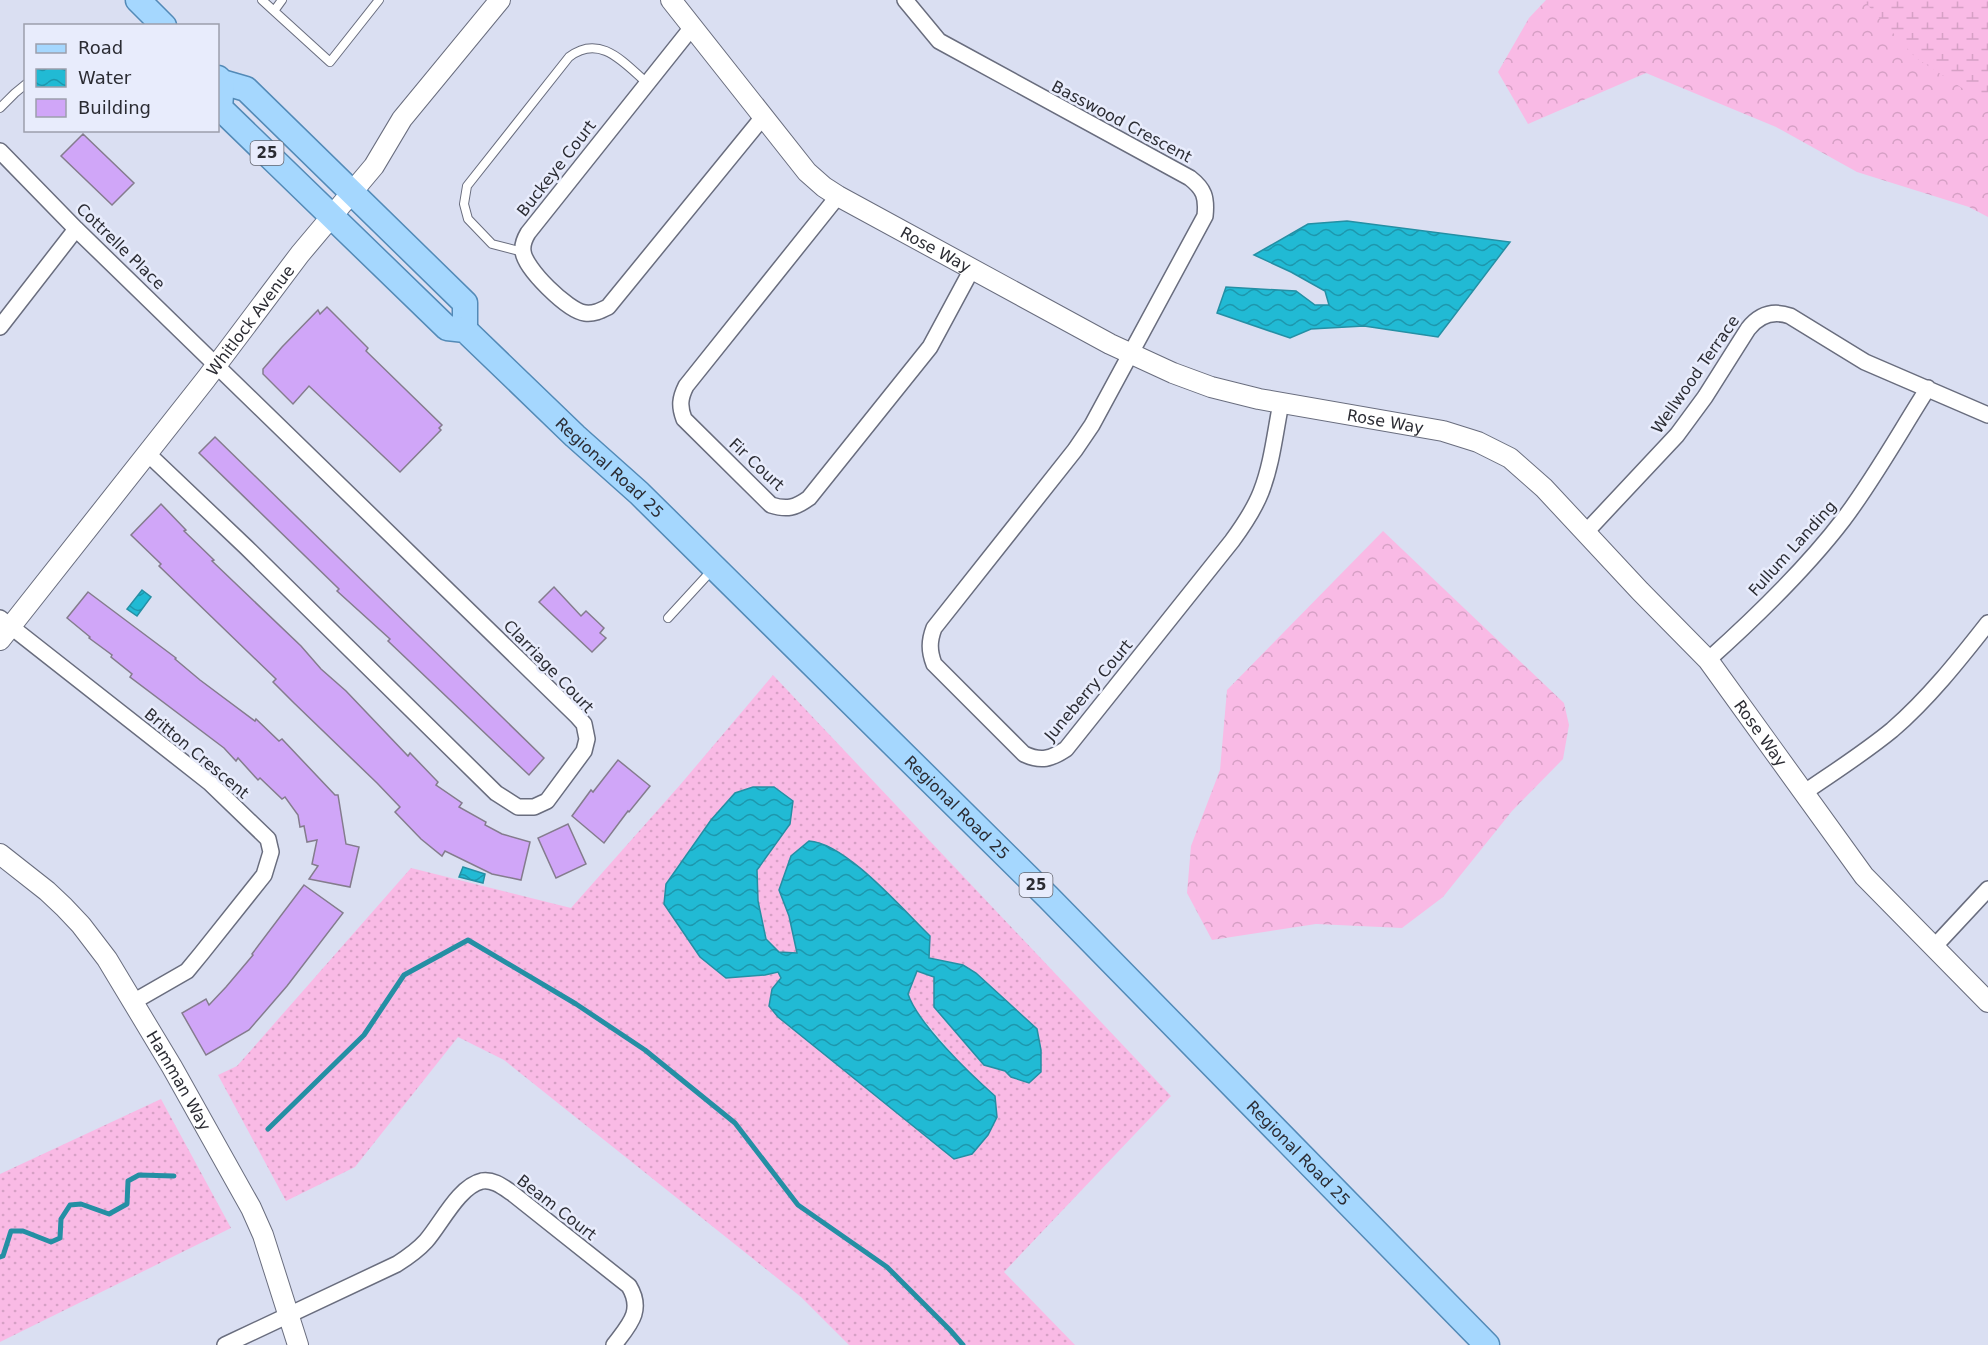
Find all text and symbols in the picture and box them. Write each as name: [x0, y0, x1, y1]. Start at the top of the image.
legend: [24, 24, 219, 132]
text: Road: [78, 37, 123, 58]
text: Water: [78, 67, 132, 88]
street label: Basswood Crescent: [1048, 76, 1195, 166]
text: Building: [78, 97, 151, 118]
street label: Buckeye Court: [513, 116, 600, 220]
road number: 25: [250, 141, 284, 165]
street label: Cottrelle Place: [72, 199, 169, 293]
street label: Rose Way: [897, 223, 974, 277]
street label: Whitlock Avenue: [203, 261, 298, 380]
street label: Wellwood Terrace: [1648, 312, 1743, 437]
street label: Rose Way: [1346, 405, 1425, 438]
street label: Regional Road 25: [552, 414, 667, 522]
street label: Fir Court: [725, 434, 788, 495]
street label: Fullum Landing: [1745, 497, 1840, 600]
street label: Clarriage Court: [500, 616, 598, 717]
street label: Juneberry Court: [1040, 636, 1136, 746]
street label: Rose Way: [1730, 696, 1791, 770]
street label: Britton Crescent: [141, 704, 253, 803]
street label: Regional Road 25: [900, 752, 1013, 864]
road number: 25: [1020, 873, 1052, 897]
street label: Hamman Way: [142, 1027, 215, 1134]
street label: Regional Road 25: [1243, 1097, 1354, 1210]
street label: Beam Court: [513, 1171, 600, 1244]

